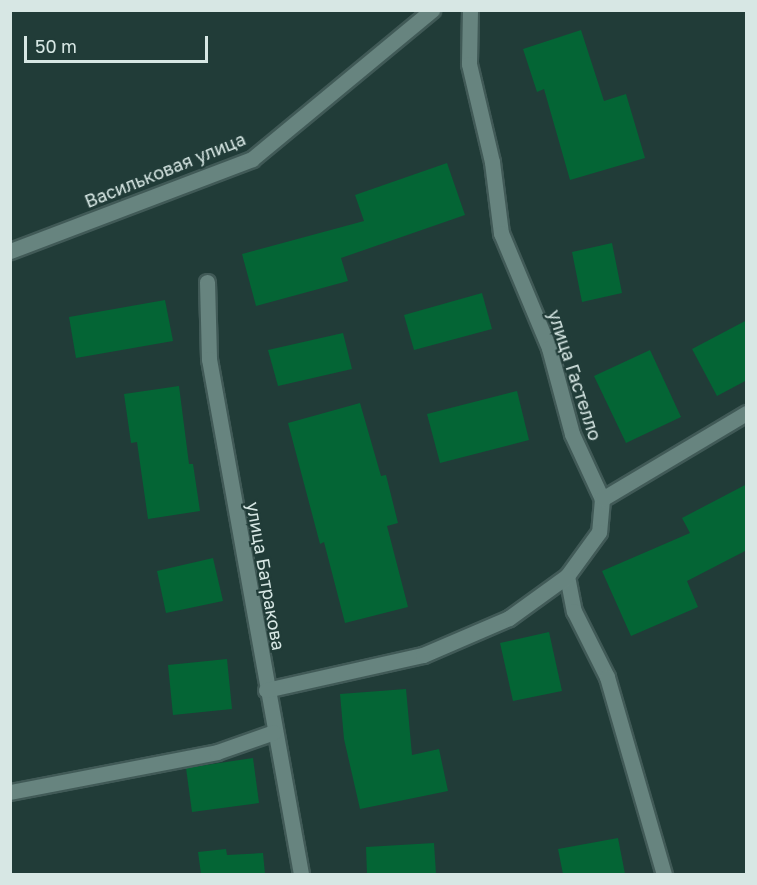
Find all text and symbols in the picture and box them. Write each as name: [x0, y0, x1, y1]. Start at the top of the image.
scale bar: [27, 24, 212, 62]
text: 50 m: [35, 35, 77, 57]
street label: Васильковая улица: [81, 128, 249, 212]
street label: улица Гастелло: [544, 307, 606, 443]
street label: улица Батракова: [242, 500, 290, 652]

